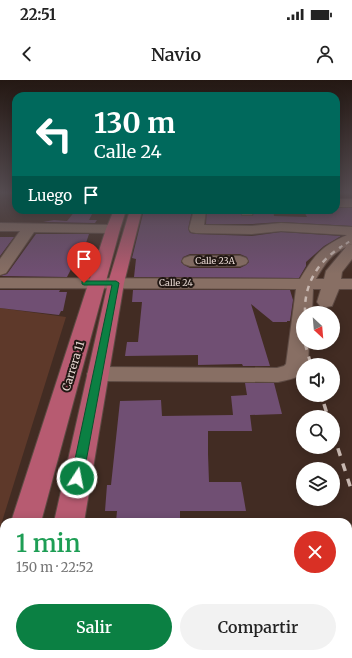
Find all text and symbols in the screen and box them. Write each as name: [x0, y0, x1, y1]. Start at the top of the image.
text: 22:51: [20, 5, 56, 24]
icon: back: [16, 43, 38, 65]
text: Navio: [151, 43, 201, 66]
icon: person: [314, 43, 336, 65]
text: 130 m: [94, 105, 176, 141]
icon: left: [28, 108, 80, 160]
text: Calle 24: [94, 140, 162, 163]
icon: arrive: [80, 184, 102, 206]
text: Luego: [28, 186, 72, 205]
pin: [67, 242, 101, 283]
icon: arrive: [73, 248, 95, 270]
street label: Calle 23A: [195, 255, 235, 266]
street label: Calle 24: [159, 277, 193, 288]
north arrow: [296, 306, 340, 350]
map controls: [296, 306, 340, 506]
street label: Carrera 11: [59, 339, 87, 393]
button: sound: [296, 358, 340, 402]
button: search: [296, 410, 340, 454]
position arrow: [56, 457, 98, 499]
button: layers: [296, 462, 340, 506]
text: 1 min: [16, 528, 81, 559]
button: close: [294, 531, 336, 573]
text: 150 m · 22:52: [16, 559, 93, 576]
button: Salir: [16, 604, 172, 650]
button: Compartir: [180, 604, 336, 650]

